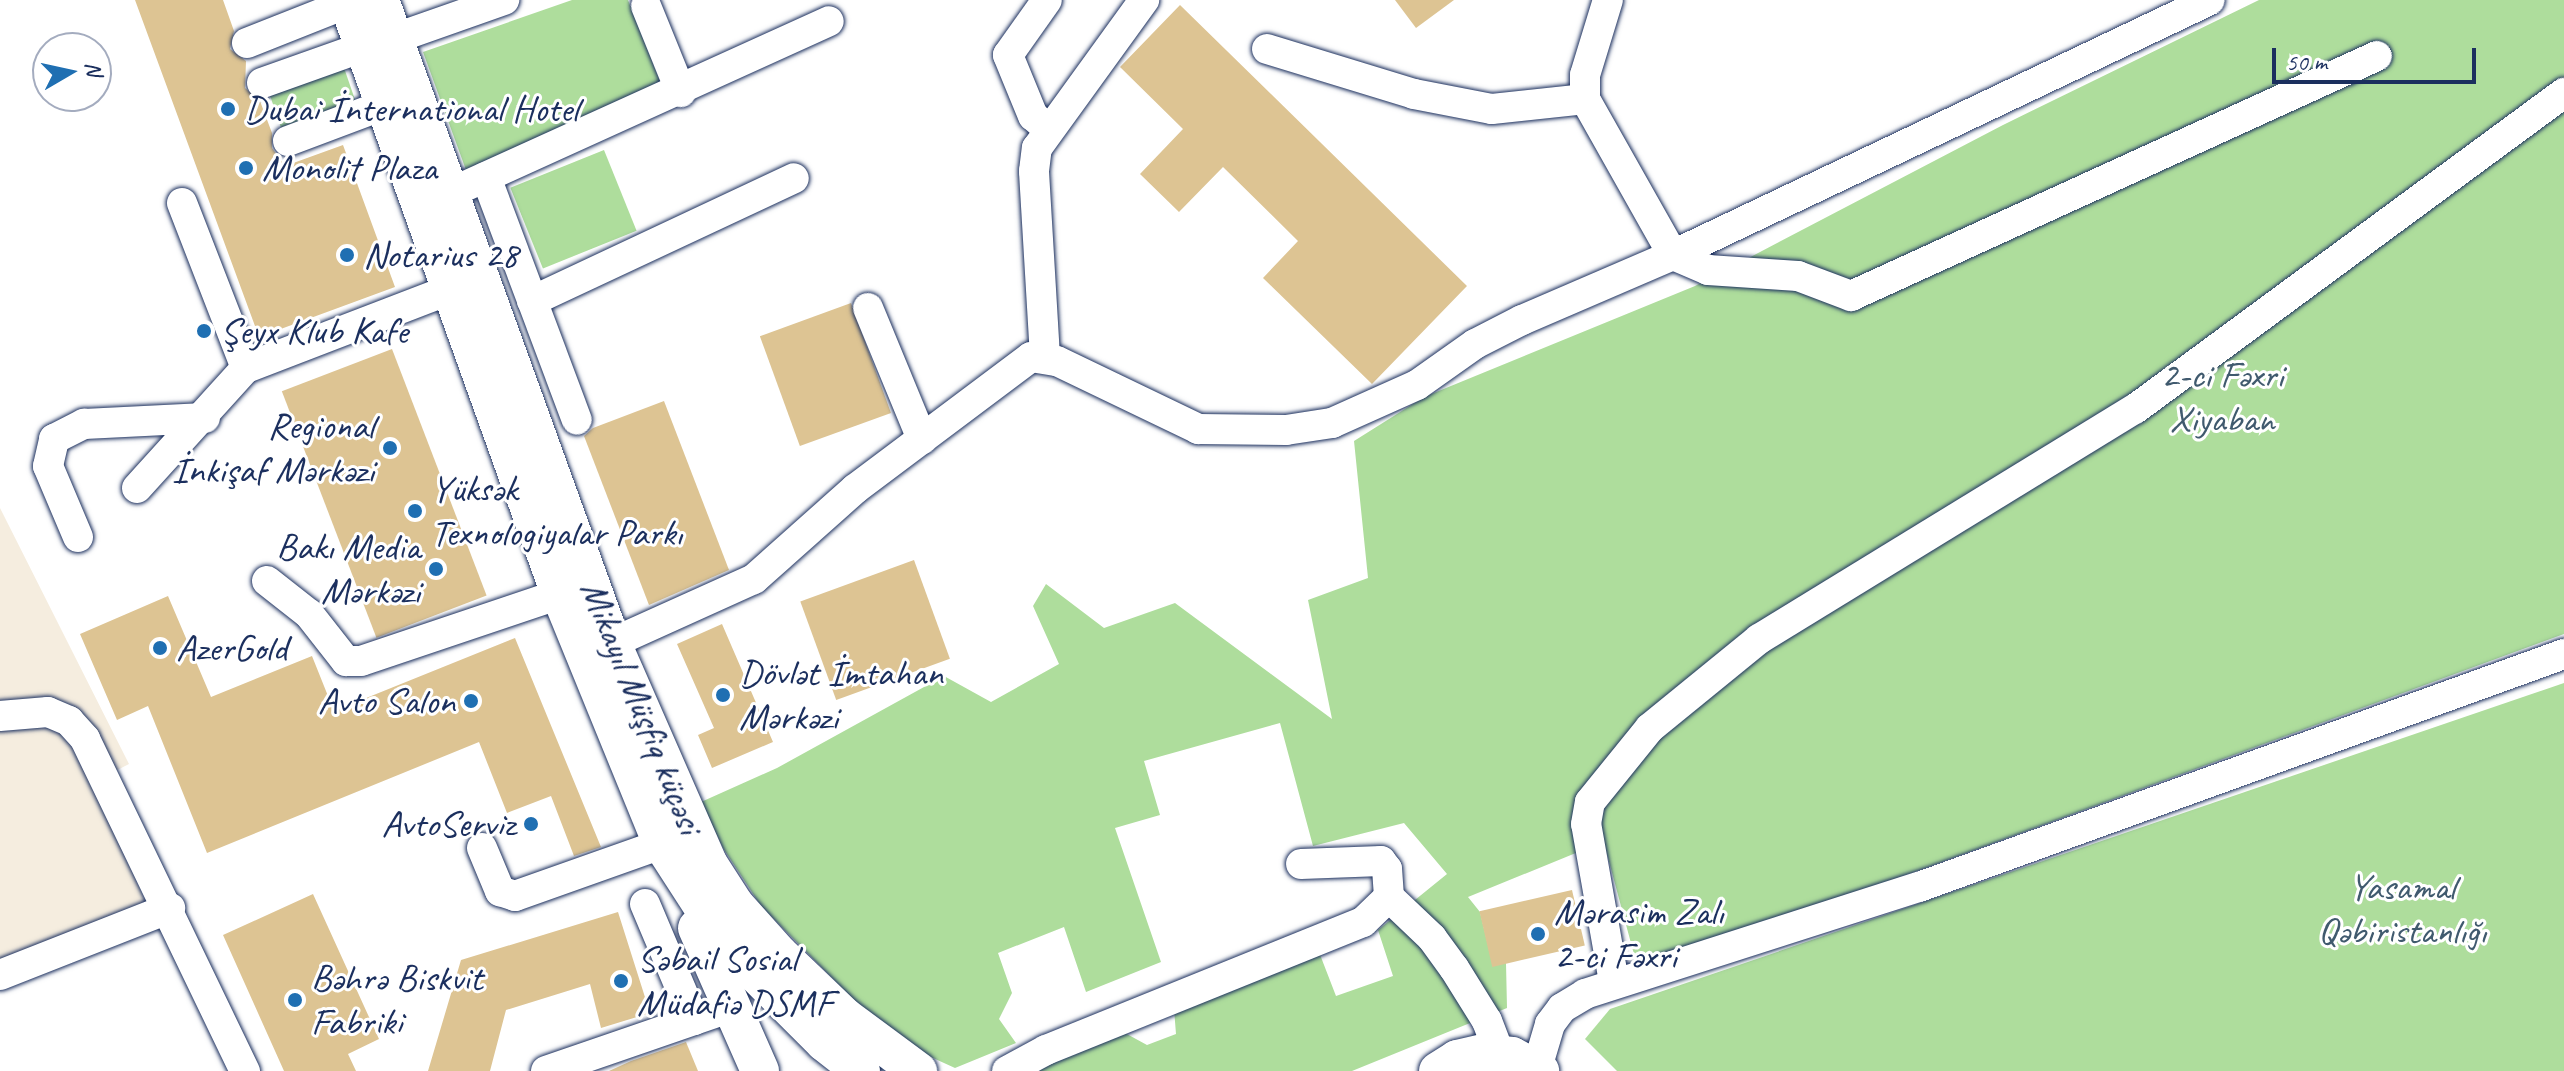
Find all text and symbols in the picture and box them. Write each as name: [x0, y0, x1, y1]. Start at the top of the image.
north arrow: [32, 32, 112, 112]
scale bar: [2276, 32, 2480, 82]
text: 50 m: [2286, 47, 2327, 77]
text: N: [79, 60, 109, 77]
place label: Dubai İnternational Hotel: [244, 86, 578, 132]
marker: Dubai İnternational Hotel: [219, 100, 237, 118]
place label: Monolit Plaza: [262, 145, 437, 191]
marker: Monolit Plaza: [237, 159, 255, 177]
place label: Notarius 28: [363, 232, 518, 278]
marker: Notarius 28: [338, 246, 356, 264]
place label: Şeyx Klub Kafe: [220, 308, 409, 354]
marker: Şeyx Klub Kafe: [195, 322, 213, 340]
park label: 2-ci Fəxri Xiyaban: [2161, 352, 2283, 442]
place label: Regional İnkişaf Mərkəzi: [172, 403, 374, 492]
marker: Regional İnkişaf Mərkəzi: [381, 439, 399, 457]
place label: Yüksək Texnologiyalar Parkı: [431, 466, 682, 556]
marker: Yüksək Texnologiyalar Parkı: [406, 502, 424, 520]
place label: Bakı Media Mərkəzi: [276, 524, 420, 614]
marker: Bakı Media Mərkəzi: [427, 560, 445, 578]
street label: Mikayıl Müşfiq küçəsi: [571, 574, 713, 840]
place label: AzerGold: [176, 625, 287, 671]
marker: AzerGold: [151, 639, 169, 657]
place label: Dövlət İmtahan Mərkəzi: [739, 650, 943, 740]
place label: Avto Salon: [317, 678, 455, 724]
marker: Dövlət İmtahan Mərkəzi: [714, 686, 732, 704]
marker: Avto Salon: [462, 692, 480, 710]
place label: AvtoServiz: [381, 801, 515, 847]
marker: AvtoServiz: [522, 815, 540, 833]
park label: Yasamal Qəbiristanlığı: [2318, 864, 2486, 954]
place label: Mərasim Zalı 2-ci Fəxri: [1554, 889, 1724, 978]
marker: Mərasim Zalı 2-ci Fəxri: [1529, 925, 1547, 943]
place label: Səbail Sosial Müdafiə DSMF: [637, 936, 832, 1026]
place label: Bəhrə Biskvit Fabriki: [311, 955, 482, 1044]
marker: Səbail Sosial Müdafiə DSMF: [612, 972, 630, 990]
marker: Bəhrə Biskvit Fabriki: [286, 991, 304, 1009]

